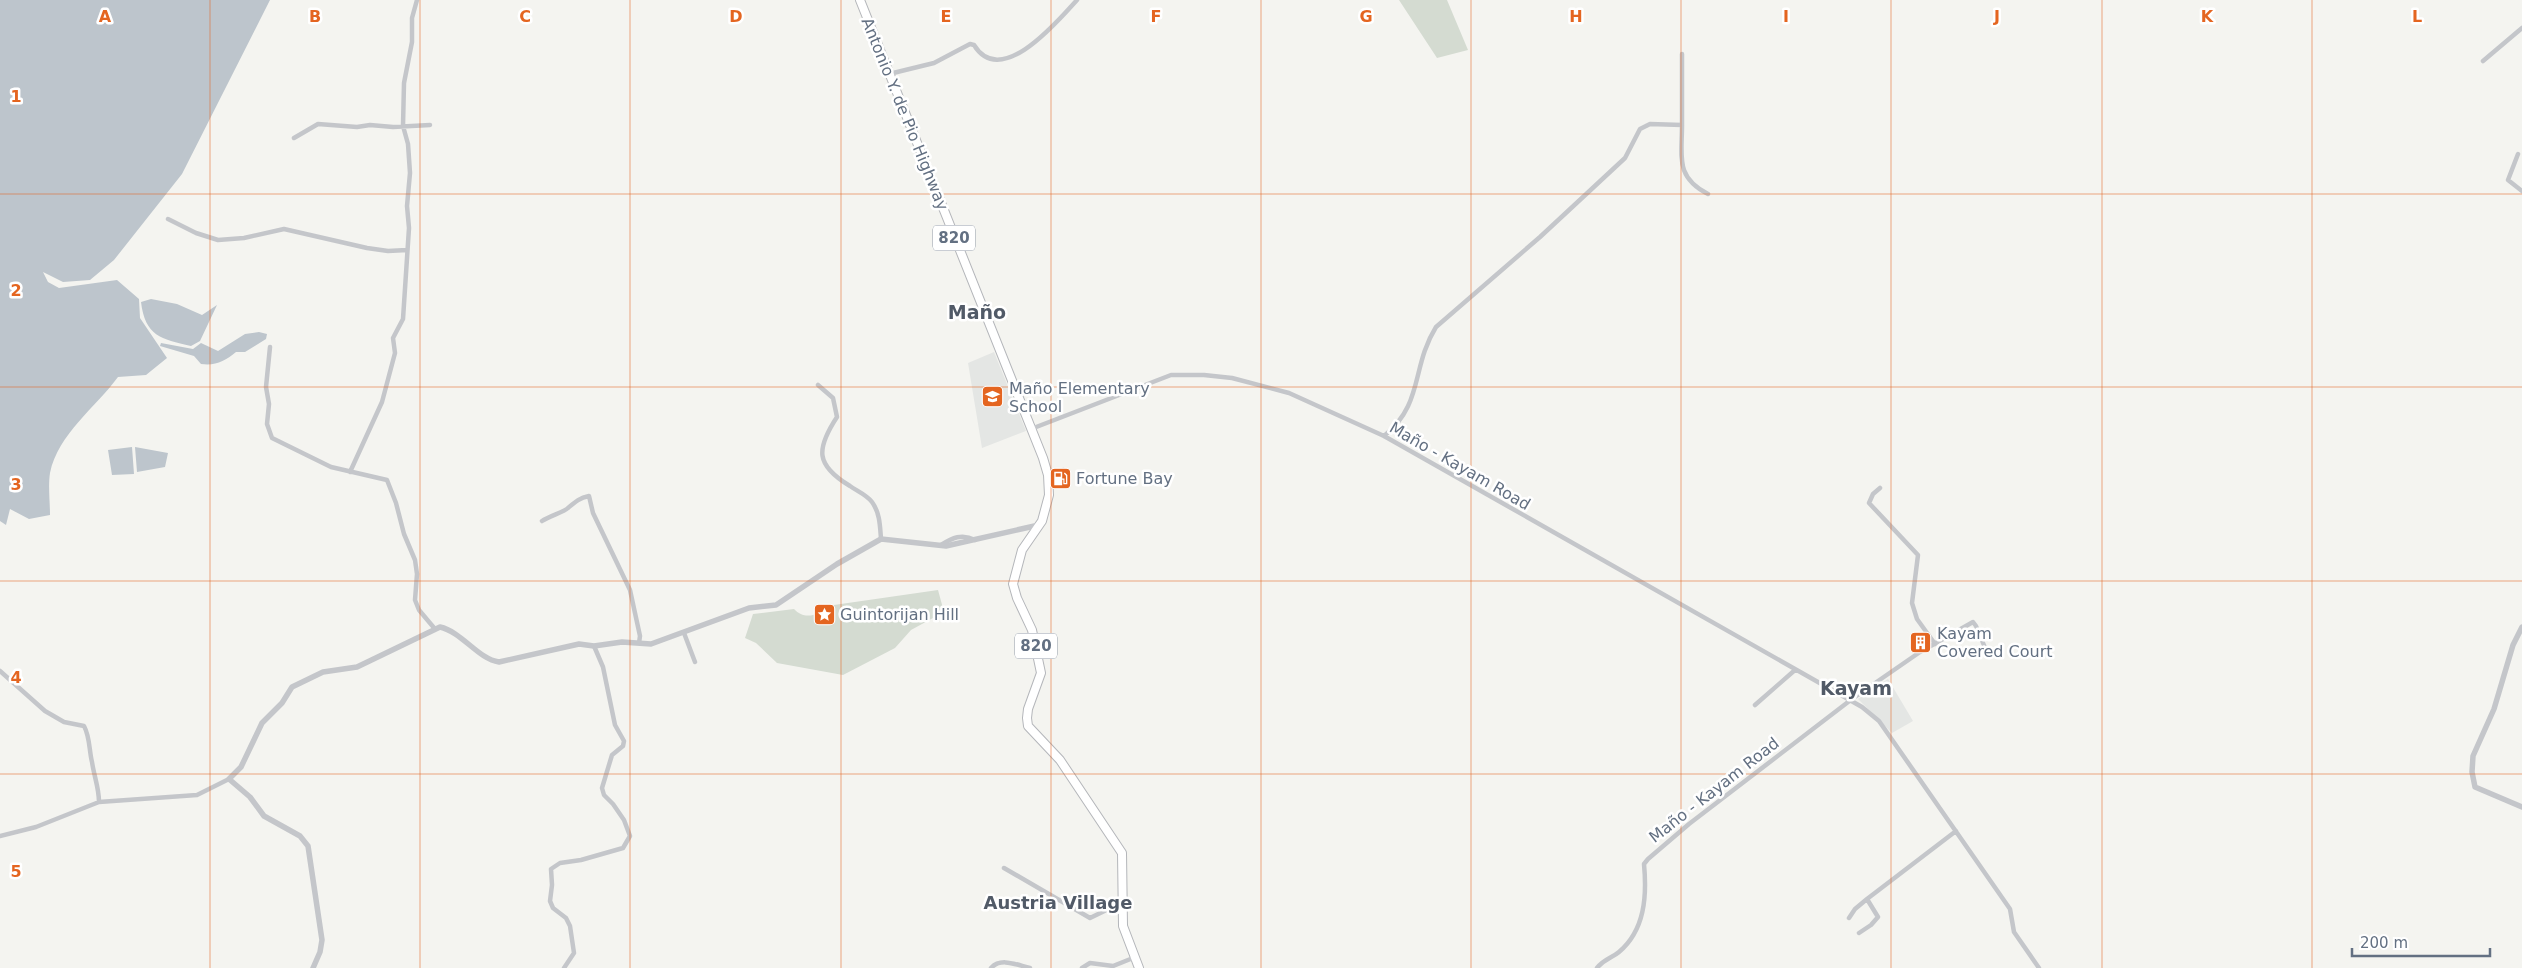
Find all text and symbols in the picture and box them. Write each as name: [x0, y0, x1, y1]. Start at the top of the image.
text: A: [99, 7, 112, 26]
text: B: [309, 7, 321, 26]
text: C: [519, 7, 531, 26]
text: D: [729, 7, 743, 26]
text: E: [941, 7, 951, 26]
text: F: [1151, 7, 1161, 26]
text: G: [1359, 7, 1373, 26]
text: H: [1569, 7, 1583, 26]
text: I: [1783, 7, 1789, 26]
text: J: [1993, 7, 2000, 26]
text: K: [2201, 7, 2214, 26]
text: L: [2412, 7, 2422, 26]
street label: Antonio Y. de Pio Highway: [858, 15, 952, 213]
text: 1: [10, 87, 22, 106]
road number: 820: [933, 226, 975, 250]
text: 2: [10, 281, 22, 300]
district label: Maño: [948, 301, 1006, 323]
place label: Maño Elementary School: [1009, 379, 1150, 416]
school or university icon: Maño Elementary School: [981, 385, 1005, 409]
street label: Maño - Kayam Road: [1386, 418, 1534, 514]
fuel station icon: Fortune Bay: [1048, 466, 1072, 490]
place label: Fortune Bay: [1076, 469, 1173, 488]
text: 3: [10, 475, 22, 494]
place icon: Guintorijan Hill: [812, 602, 836, 626]
place label: Guintorijan Hill: [840, 605, 959, 624]
place label: Kayam Covered Court: [1937, 624, 2053, 661]
building icon: Kayam Covered Court: [1909, 630, 1933, 654]
road number: 820: [1015, 634, 1057, 658]
text: 4: [10, 668, 22, 687]
district label: Kayam: [1820, 677, 1892, 699]
street label: Maño - Kayam Road: [1645, 733, 1783, 847]
text: 5: [10, 862, 22, 881]
district label: Austria Village: [984, 892, 1132, 913]
scale bar: [2352, 926, 2490, 958]
text: 200 m: [2360, 934, 2408, 952]

